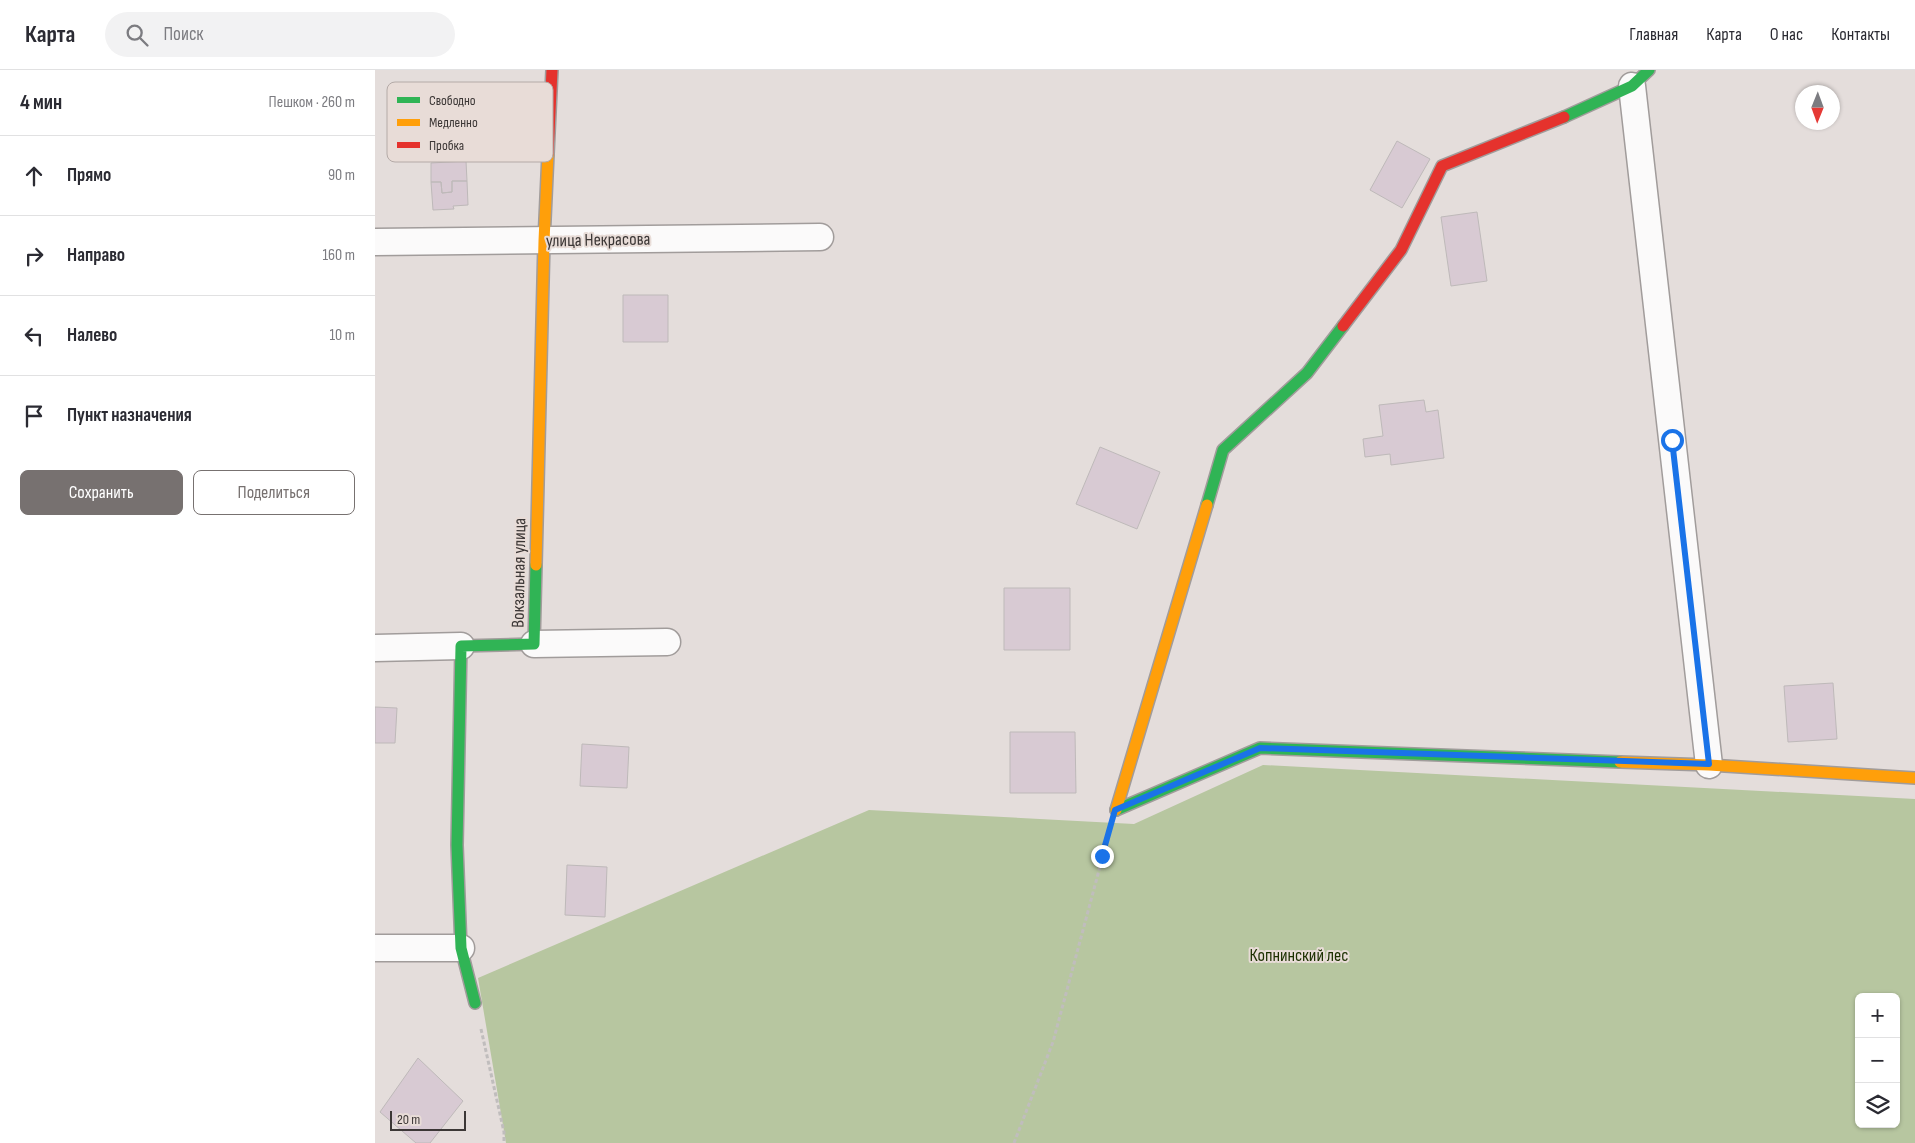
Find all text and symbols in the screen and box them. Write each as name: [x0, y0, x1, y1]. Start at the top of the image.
search box: [105, 12, 455, 57]
text: Карта: [25, 20, 75, 49]
icon: search: [123, 21, 151, 49]
text: Поиск: [163, 23, 204, 46]
text: Главная: [1629, 24, 1678, 45]
text: Карта: [1706, 24, 1742, 45]
text: О нас: [1770, 24, 1803, 45]
text: Контакты: [1831, 24, 1890, 45]
legend: [387, 82, 553, 162]
north arrow: [1795, 85, 1840, 130]
text: 4 мин: [20, 90, 62, 115]
text: Свободно: [429, 92, 476, 109]
text: Пешком · 260 m: [269, 93, 355, 112]
text: Медленно: [429, 114, 478, 131]
text: Пробка: [429, 137, 464, 154]
icon: ahead: [20, 162, 48, 190]
text: Прямо: [67, 164, 111, 187]
text: 90 m: [328, 166, 355, 185]
street label: улица Некрасова: [546, 229, 650, 251]
icon: right: [20, 242, 48, 270]
text: Направо: [67, 244, 125, 267]
text: 160 m: [322, 246, 355, 265]
icon: left: [20, 322, 48, 350]
text: Налево: [67, 324, 117, 347]
text: 10 m: [329, 326, 355, 345]
icon: arrive: [20, 402, 48, 430]
text: Пункт назначения: [67, 404, 192, 427]
route start: [1661, 429, 1684, 452]
button: Сохранить: [20, 470, 183, 515]
button: Поделиться: [193, 470, 355, 515]
street label: Вокзальная улица: [508, 518, 530, 628]
route end: [1091, 845, 1114, 868]
park label: Копнинский лес: [1250, 945, 1348, 966]
map controls: [1855, 993, 1900, 1128]
button: +: [1855, 993, 1900, 1038]
button: −: [1855, 1038, 1900, 1083]
button: layers: [1855, 1083, 1900, 1128]
scale bar: [390, 1108, 466, 1131]
text: 20 m: [397, 1111, 420, 1128]

